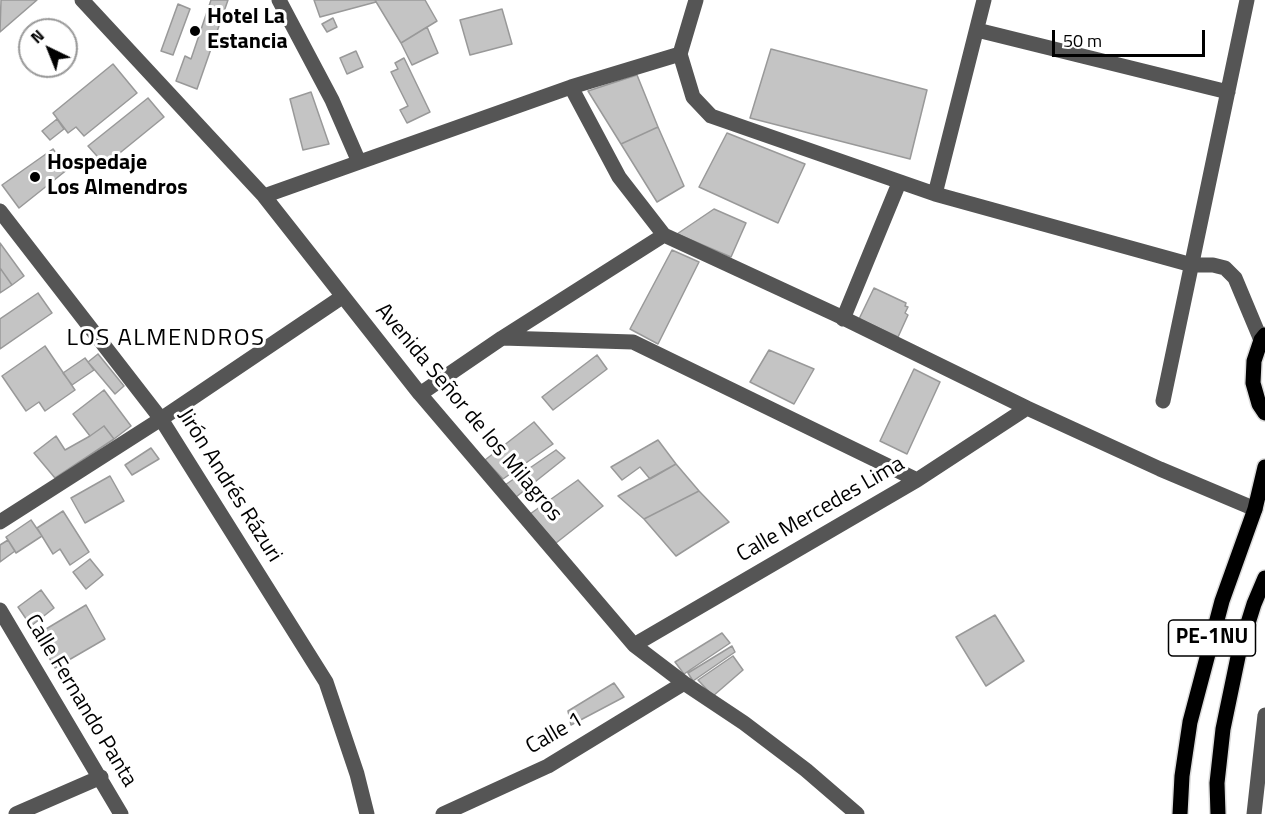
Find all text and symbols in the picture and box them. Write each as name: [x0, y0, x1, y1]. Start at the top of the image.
place label: Hotel La Estancia: [207, 5, 288, 56]
north arrow: [18, 18, 78, 78]
scale bar: [1055, 18, 1208, 56]
text: N: [25, 24, 49, 49]
marker: Hotel La Estancia: [188, 24, 202, 38]
text: 50 m: [1063, 27, 1102, 54]
place label: Hospedaje Los Almendros: [47, 151, 188, 202]
marker: Hospedaje Los Almendros: [28, 170, 42, 184]
street label: Avenida Señor de los Milagros: [369, 299, 567, 527]
district label: LOS ALMENDROS: [66, 325, 266, 353]
street label: Jirón Andrés Rázuri: [171, 405, 287, 567]
street label: Calle Mercedes Lima: [733, 451, 909, 569]
street label: Calle Fernando Panta: [18, 610, 142, 792]
road number: PE-1NU: [1168, 620, 1256, 656]
street label: Calle 1: [522, 707, 588, 761]

